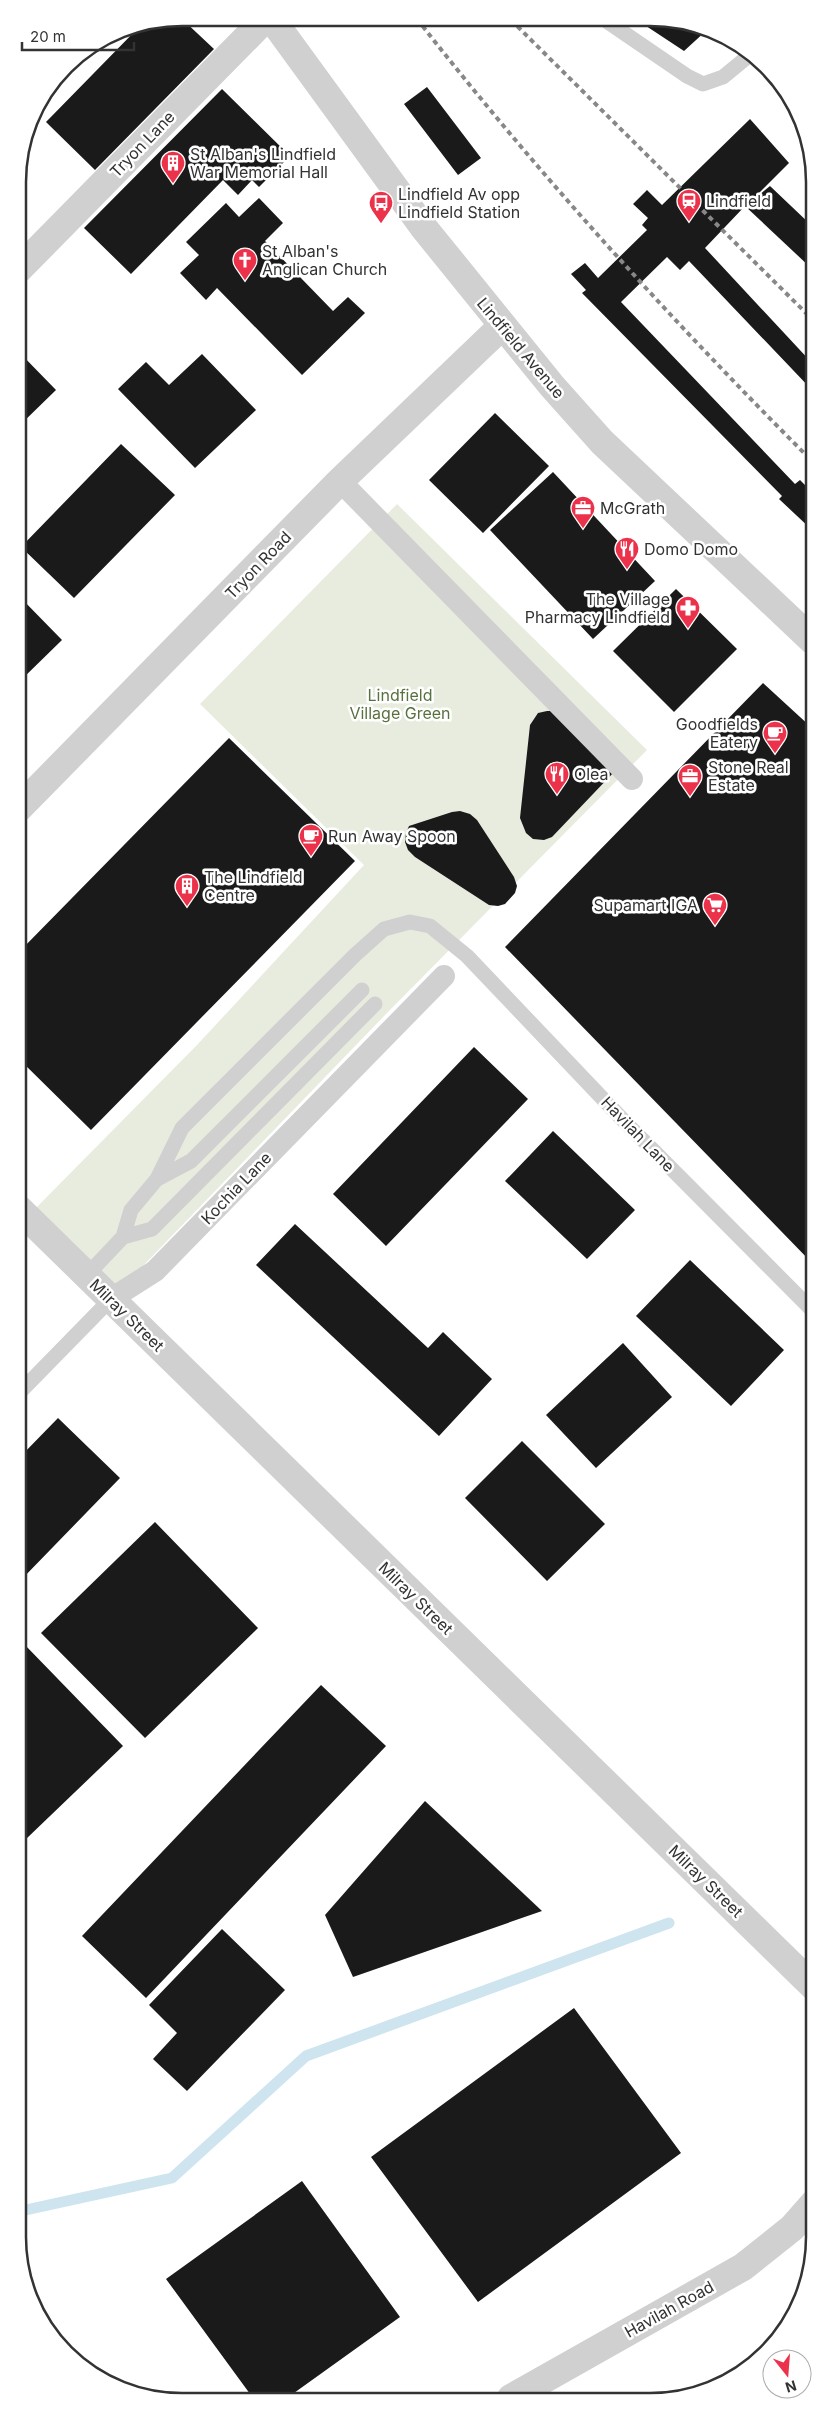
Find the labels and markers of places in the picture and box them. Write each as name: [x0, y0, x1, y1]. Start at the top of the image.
place label: St Alban's Lindfield War Memorial Hall: [190, 144, 336, 182]
building icon: St Alban's Lindfield War Memorial Hall: [160, 150, 186, 184]
place label: Lindfield Av opp Lindfield Station: [398, 184, 520, 222]
station icon: Lindfield: [676, 188, 702, 222]
bus stop icon: Lindfield Av opp Lindfield Station: [368, 190, 394, 224]
place label: Lindfield: [706, 191, 771, 211]
place label: St Alban's Anglican Church: [262, 241, 387, 279]
church icon: St Alban's Anglican Church: [232, 247, 258, 281]
office icon: McGrath: [570, 495, 596, 529]
place label: McGrath: [600, 498, 665, 518]
restaurant icon: Domo Domo: [614, 536, 640, 570]
place label: Domo Domo: [644, 539, 738, 559]
place label: The Village Pharmacy Lindfield: [525, 589, 670, 627]
pharmacy icon: The Village Pharmacy Lindfield: [675, 595, 701, 629]
place label: Goodfields Eatery: [676, 714, 758, 752]
cafe icon: Goodfields Eatery: [762, 720, 788, 754]
place label: Stone Real Estate: [708, 757, 789, 795]
restaurant icon: Olea: [544, 761, 570, 795]
office icon: Stone Real Estate: [677, 763, 703, 797]
place label: Olea: [574, 764, 609, 784]
cafe icon: Run Away Spoon: [298, 823, 324, 857]
place label: Run Away Spoon: [328, 826, 456, 846]
place label: The Lindfield Centre: [204, 867, 303, 905]
building icon: The Lindfield Centre: [174, 873, 200, 907]
supermarket icon: Supamart IGA: [702, 892, 728, 926]
place label: Supamart IGA: [593, 895, 698, 915]

